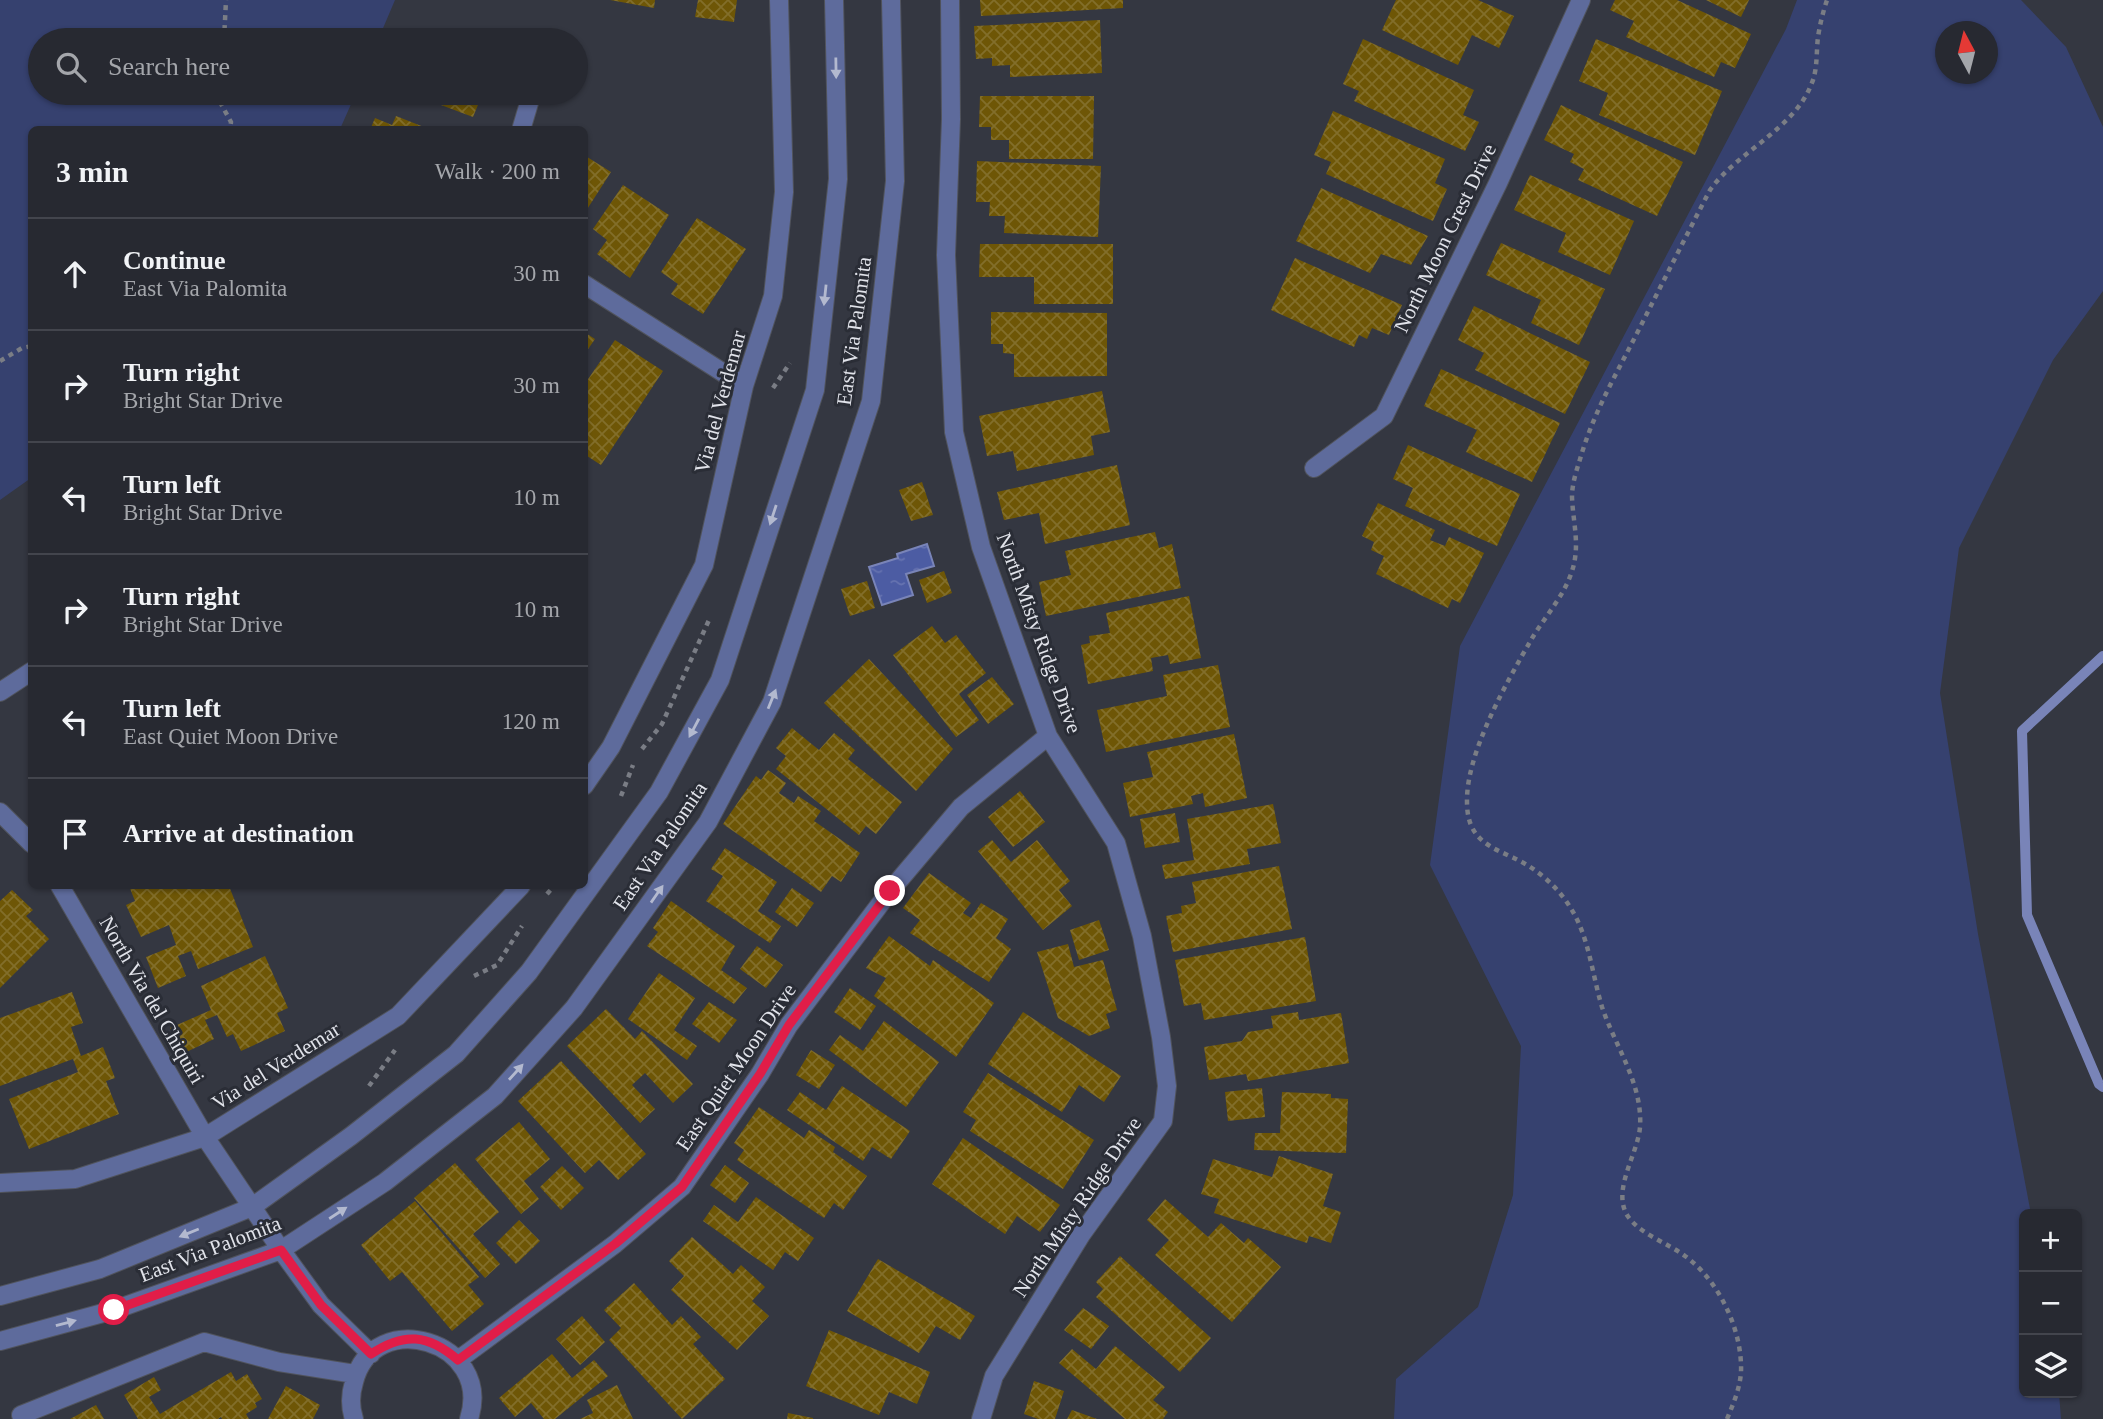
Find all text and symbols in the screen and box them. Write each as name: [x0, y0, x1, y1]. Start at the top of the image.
north arrow: [1935, 21, 1998, 84]
search box: [28, 28, 588, 105]
icon: search: [52, 48, 90, 86]
text: Search here: [108, 52, 230, 81]
one-way arrow: [830, 57, 841, 79]
street label: North Moon Crest Drive: [1389, 140, 1501, 336]
text: 3 min: [56, 155, 129, 188]
text: Walk · 200 m: [435, 159, 560, 184]
text: Continue: [123, 246, 226, 275]
street label: East Via Palomita: [832, 254, 876, 407]
icon: ahead: [56, 255, 94, 293]
text: 30 m: [513, 261, 560, 286]
text: East Via Palomita: [123, 276, 287, 301]
one-way arrow: [819, 284, 830, 306]
street label: Via del Verdemar: [689, 328, 751, 476]
text: Turn right: [123, 358, 240, 387]
icon: right: [56, 367, 94, 405]
text: 30 m: [513, 373, 560, 398]
text: Bright Star Drive: [123, 388, 283, 413]
text: Turn left: [123, 470, 221, 499]
icon: left: [56, 479, 94, 517]
text: 10 m: [513, 485, 560, 510]
text: Bright Star Drive: [123, 500, 283, 525]
one-way arrow: [768, 505, 778, 526]
street label: North Misty Ridge Drive: [992, 529, 1086, 737]
text: Turn right: [123, 582, 240, 611]
icon: right: [56, 591, 94, 629]
text: 10 m: [513, 597, 560, 622]
text: Bright Star Drive: [123, 612, 283, 637]
one-way arrow: [767, 688, 778, 709]
text: Turn left: [123, 694, 221, 723]
icon: left: [56, 703, 94, 741]
text: 120 m: [502, 709, 560, 734]
one-way arrow: [688, 718, 700, 738]
text: East Quiet Moon Drive: [123, 724, 338, 749]
street label: East Via Palomita: [608, 777, 712, 915]
icon: arrive: [56, 815, 94, 853]
text: Arrive at destination: [123, 819, 354, 848]
route end: [874, 875, 905, 906]
one-way arrow: [650, 885, 664, 903]
street label: North Via del Chiquiri: [94, 912, 210, 1088]
street label: East Quiet Moon Drive: [671, 979, 801, 1155]
street label: Via del Verdemar: [208, 1017, 344, 1115]
one-way arrow: [508, 1064, 523, 1081]
street label: North Misty Ridge Drive: [1008, 1113, 1146, 1301]
one-way arrow: [328, 1206, 348, 1219]
map controls: [2019, 1209, 2082, 1398]
button: +: [2019, 1209, 2082, 1272]
street label: East Via Palomita: [136, 1211, 285, 1287]
one-way arrow: [179, 1227, 200, 1238]
button: −: [2019, 1272, 2082, 1335]
route start: [98, 1294, 129, 1325]
one-way arrow: [56, 1318, 77, 1328]
button: layers: [2019, 1335, 2082, 1398]

